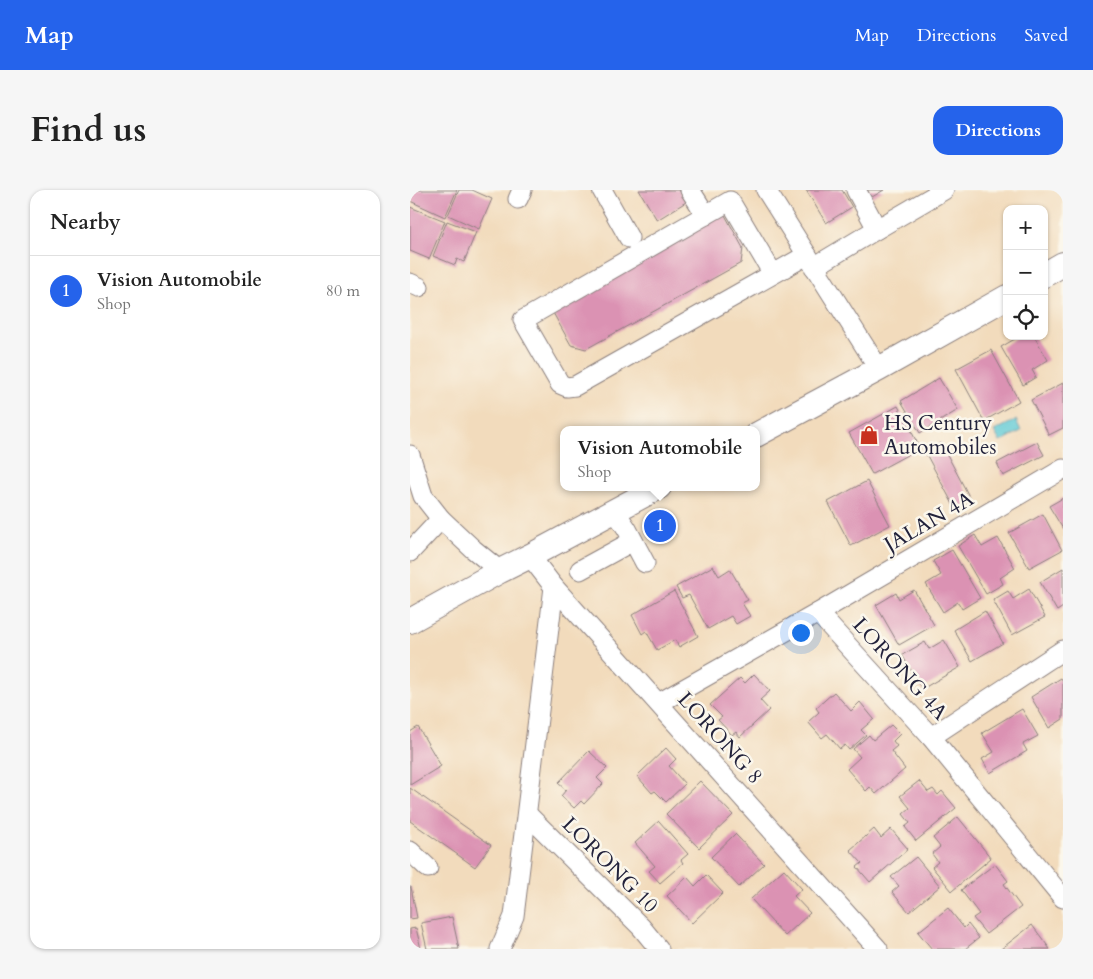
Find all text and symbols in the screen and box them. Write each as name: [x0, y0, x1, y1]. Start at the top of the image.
text: Map: [25, 19, 74, 52]
text: Map: [855, 23, 889, 48]
text: Directions: [917, 23, 996, 48]
text: Saved: [1024, 23, 1068, 48]
text: Find us: [30, 106, 146, 154]
button: Directions: [933, 106, 1063, 155]
map controls: [1003, 205, 1048, 340]
button: +: [1003, 205, 1048, 250]
text: Nearby: [50, 208, 121, 237]
button: −: [1003, 250, 1048, 295]
text: Vision Automobile: [97, 267, 262, 293]
text: 1: [62, 280, 70, 302]
text: 80 m: [326, 280, 360, 302]
text: Shop: [97, 293, 131, 315]
button: locate: [1003, 295, 1048, 340]
place label: HS Century Automobiles: [884, 409, 997, 462]
shop icon: HS Century Automobiles: [858, 424, 880, 446]
popup: [560, 426, 760, 491]
text: Vision Automobile: [578, 435, 742, 461]
text: Shop: [578, 461, 611, 483]
street label: JALAN 4A: [876, 485, 979, 561]
pin: 1: [644, 507, 676, 545]
street label: LORONG 4A: [846, 611, 954, 727]
your location: [788, 620, 814, 646]
street label: LORONG 8: [671, 686, 769, 790]
street label: LORONG 10: [555, 810, 665, 920]

